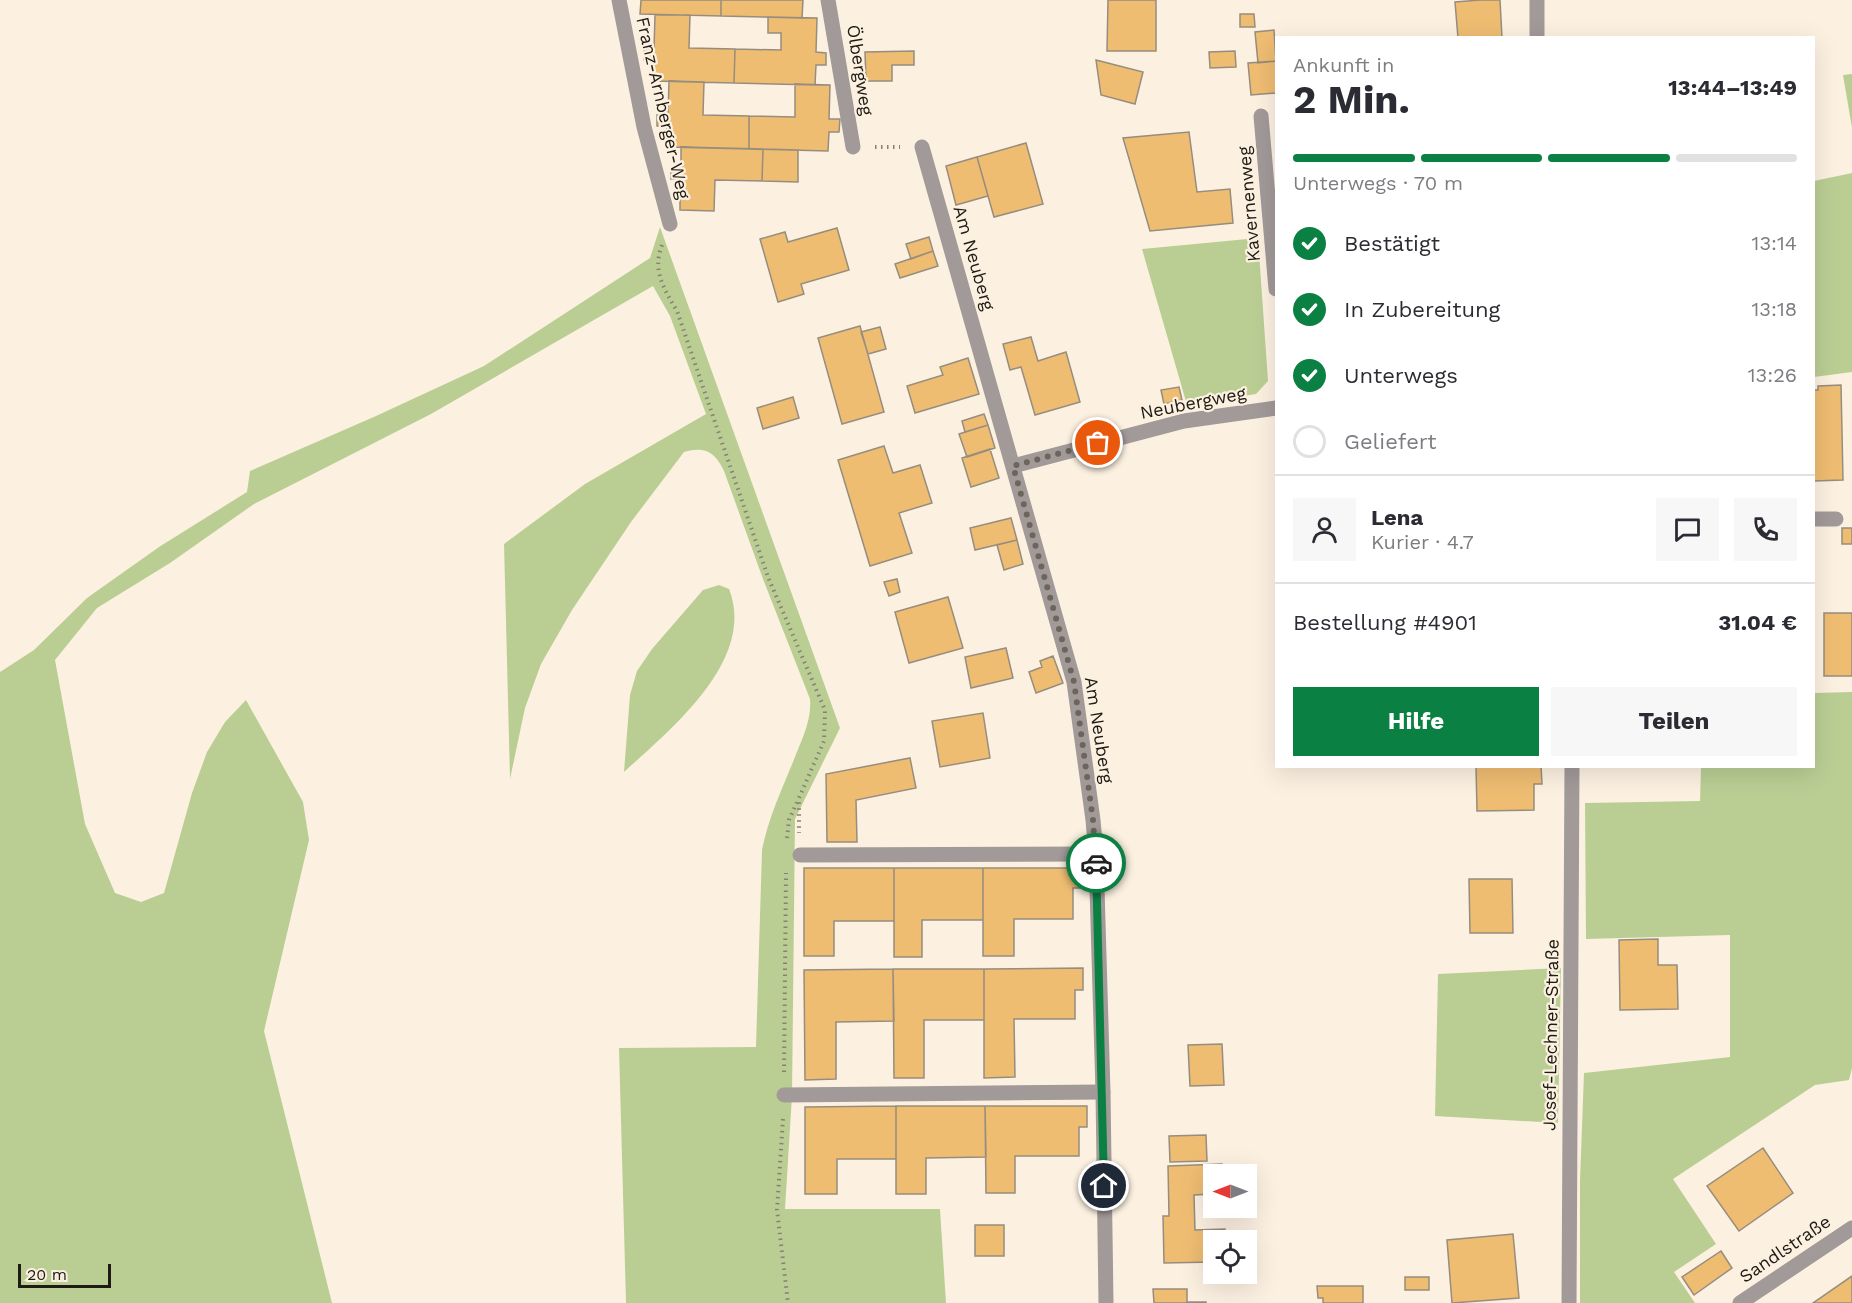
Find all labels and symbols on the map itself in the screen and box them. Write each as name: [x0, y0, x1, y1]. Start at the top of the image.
street label: Franz-Arnberger-Weg: [632, 15, 695, 201]
street label: Ölbergweg: [843, 23, 878, 117]
street label: Kavernenweg: [1233, 145, 1264, 263]
street label: Am Neuberg: [950, 203, 1000, 313]
street label: Neubergweg: [1138, 382, 1248, 423]
pin: [1072, 417, 1123, 468]
street label: Am Neuberg: [1081, 675, 1118, 785]
courier: [1066, 833, 1126, 893]
street label: Josef-Lechner-Straße: [1538, 939, 1563, 1131]
pin: [1078, 1160, 1129, 1211]
north arrow: [1203, 1164, 1257, 1218]
street label: Sandlstraße: [1735, 1210, 1834, 1287]
scale bar: [18, 1261, 111, 1288]

